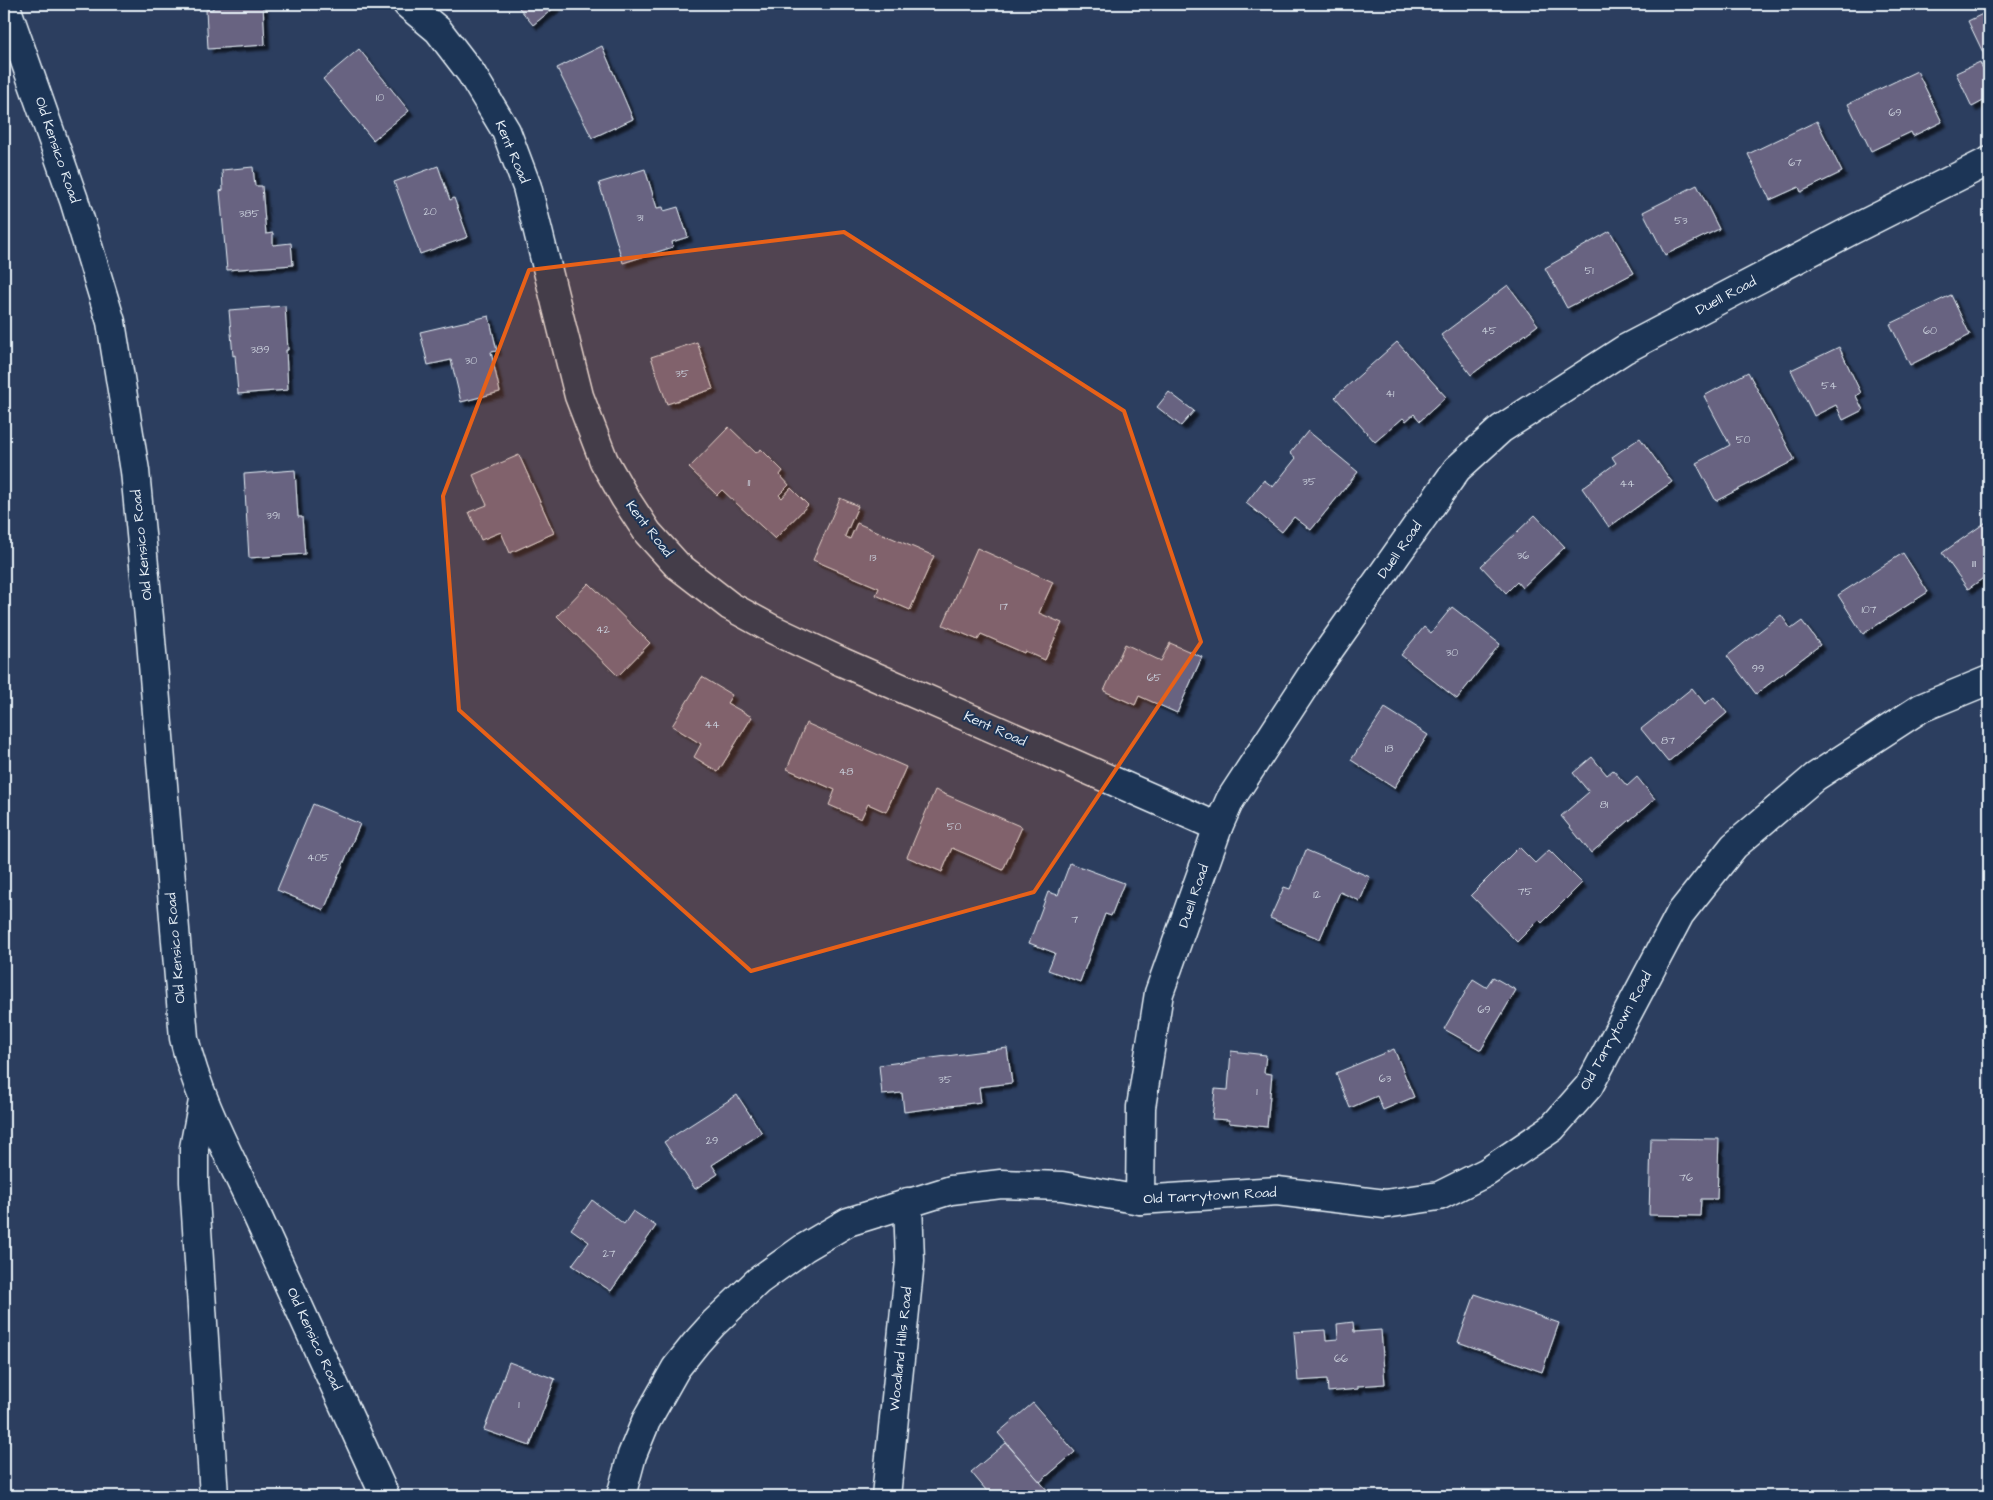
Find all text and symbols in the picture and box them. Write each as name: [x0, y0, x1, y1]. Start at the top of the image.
house number: 10: [376, 90, 384, 105]
street label: Old Kensico Road: [29, 94, 85, 206]
house number: 69: [1888, 105, 1902, 120]
street label: Kent Road: [490, 117, 534, 187]
house number: 67: [1788, 155, 1802, 170]
house number: 20: [423, 204, 437, 219]
house number: 385: [239, 206, 259, 221]
house number: 31: [636, 210, 644, 225]
house number: 53: [1674, 213, 1688, 228]
house number: 51: [1584, 263, 1594, 278]
street label: Duell Road: [1692, 272, 1760, 320]
house number: 45: [1481, 323, 1497, 338]
house number: 60: [1923, 323, 1937, 338]
house number: 389: [251, 342, 270, 357]
house number: 30: [465, 353, 477, 368]
house number: 35: [675, 366, 689, 381]
house number: 54: [1821, 378, 1837, 393]
house number: 41: [1386, 386, 1395, 401]
house number: 50: [1736, 432, 1750, 447]
house number: 35: [1302, 474, 1316, 489]
house number: 11: [748, 475, 751, 490]
house number: 44: [1620, 476, 1635, 491]
street label: Old Kensico Road: [126, 489, 158, 601]
street label: Kent Road: [621, 497, 677, 561]
house number: 391: [266, 508, 280, 523]
street label: Duell Road: [1373, 517, 1427, 583]
house number: 36: [1517, 548, 1529, 563]
house number: 13: [869, 550, 877, 565]
house number: 111: [1972, 556, 1977, 571]
house number: 17: [1000, 599, 1008, 614]
house number: 107: [1861, 602, 1877, 617]
house number: 42: [596, 622, 611, 637]
house number: 30: [1446, 645, 1458, 660]
house number: 99: [1752, 661, 1764, 676]
house number: 65: [1147, 670, 1162, 685]
street label: Kent Road: [961, 706, 1029, 752]
house number: 44: [705, 717, 720, 732]
house number: 87: [1661, 733, 1675, 748]
house number: 18: [1385, 741, 1393, 756]
house number: 48: [839, 764, 853, 779]
house number: 81: [1600, 797, 1609, 812]
house number: 50: [947, 819, 961, 834]
house number: 405: [307, 850, 329, 865]
street label: Duell Road: [1174, 862, 1214, 930]
house number: 75: [1518, 884, 1532, 899]
house number: 12: [1313, 887, 1322, 902]
street label: Old Kensico Road: [161, 892, 191, 1004]
house number: 7: [1072, 912, 1079, 927]
street label: Old Tarrytown Road: [1575, 968, 1657, 1094]
house number: 69: [1477, 1002, 1491, 1017]
house number: 63: [1379, 1071, 1392, 1086]
house number: 35: [938, 1072, 952, 1087]
house number: 1: [1256, 1084, 1258, 1099]
house number: 29: [706, 1133, 718, 1148]
house number: 76: [1679, 1170, 1693, 1185]
street label: Old Tarrytown Road: [1143, 1183, 1277, 1209]
house number: 27: [602, 1246, 616, 1261]
street label: Old Kensico Road: [281, 1284, 347, 1394]
street label: Woodland Hills Road: [885, 1286, 917, 1412]
house number: 66: [1334, 1351, 1348, 1366]
house number: 1: [518, 1397, 520, 1412]

